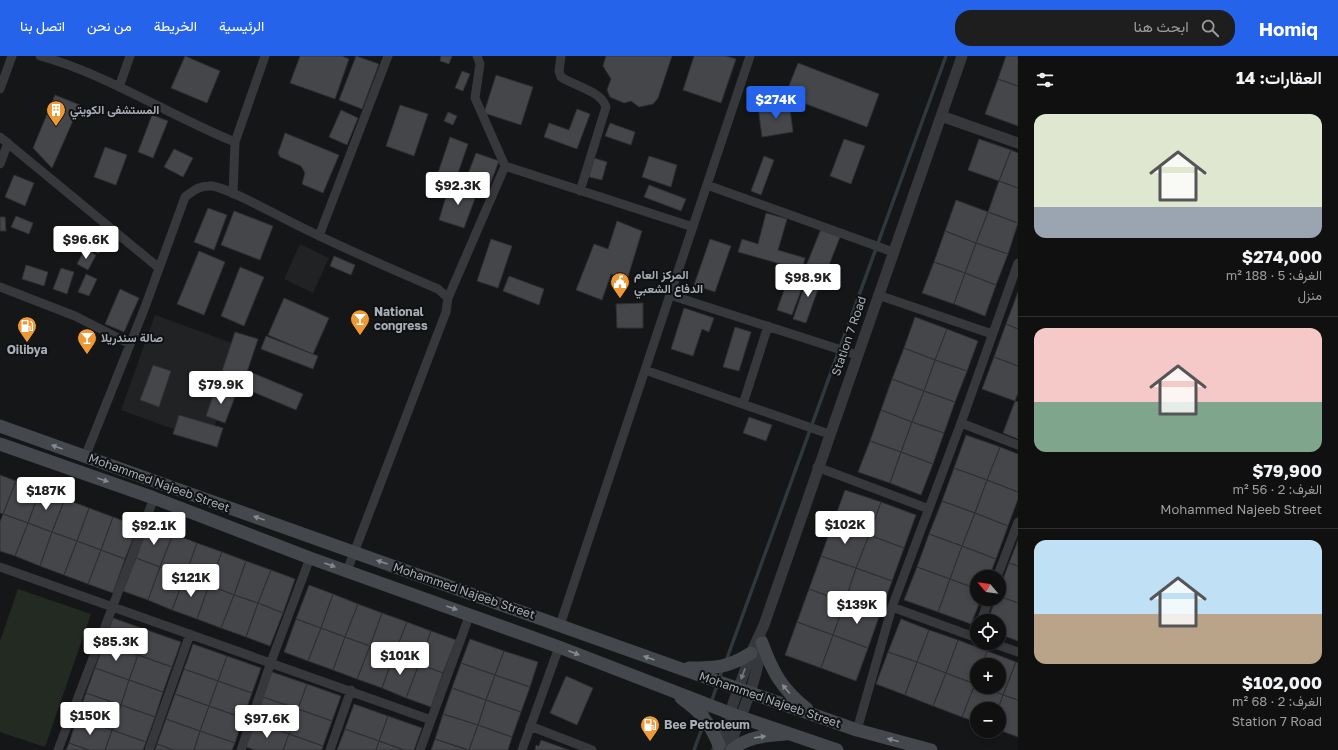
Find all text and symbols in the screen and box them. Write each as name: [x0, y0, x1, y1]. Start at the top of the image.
search box: [955, 10, 1235, 46]
text: اتصل بنا: [20, 17, 65, 34]
text: من نحن: [87, 17, 132, 34]
text: الخريطة: [154, 17, 197, 34]
text: الرئيسية: [219, 17, 264, 34]
text: ابحث هنا: [1133, 17, 1189, 35]
icon: search: [1199, 17, 1221, 39]
text: Homiq: [1259, 17, 1318, 40]
text: العقارات: 14: [1236, 67, 1322, 88]
icon: filters: [1034, 69, 1056, 91]
pin: $274K: [748, 86, 804, 120]
text: $274K: [755, 91, 797, 107]
building icon: المستشفى الكويتي: [45, 99, 67, 127]
place label: المستشفى الكويتي: [70, 102, 159, 120]
icon: home: [1142, 140, 1214, 212]
pin: $92.3K: [425, 172, 491, 206]
text: $92.3K: [435, 177, 481, 193]
pin: $96.6K: [53, 226, 119, 260]
text: $96.6K: [62, 231, 110, 247]
text: $274,000: [1242, 246, 1322, 267]
pin: $98.9K: [775, 264, 841, 298]
place label: المركز العام الدفاع الشعبي: [634, 267, 703, 299]
text: الغرف: 5 · 188 m²: [1226, 267, 1322, 283]
text: $98.9K: [784, 269, 832, 285]
public building icon: المركز العام الدفاع الشعبي: [609, 271, 631, 299]
text: منزل: [1298, 287, 1322, 303]
street label: Station 7 Road: [828, 294, 869, 378]
place label: National congress: [374, 304, 428, 333]
bar icon: National congress: [349, 308, 371, 336]
fuel station icon: Oilibya: [16, 315, 38, 343]
bar icon: صالة سندريلا: [76, 327, 98, 355]
place label: صالة سندريلا: [101, 330, 163, 346]
place label: Oilibya: [7, 342, 47, 357]
icon: home: [1142, 354, 1214, 426]
pin: $79.9K: [188, 371, 254, 405]
text: $79.9K: [198, 376, 244, 392]
one-way arrow: [51, 443, 63, 449]
street label: Mohammed Najeeb Street: [87, 450, 232, 515]
text: $79,900: [1252, 460, 1322, 481]
pin: $187K: [18, 477, 74, 511]
one-way arrow: [97, 477, 109, 483]
text: الغرف: 2 · 56 m²: [1232, 481, 1322, 497]
text: $187K: [26, 482, 66, 498]
text: Mohammed Najeeb Street: [1160, 501, 1322, 517]
pin: $102K: [817, 511, 873, 545]
pin: $92.1K: [121, 512, 187, 546]
one-way arrow: [253, 515, 265, 521]
text: $102K: [824, 516, 866, 532]
text: $92.1K: [131, 517, 177, 533]
one-way arrow: [375, 558, 387, 564]
street label: Mohammed Najeeb Street: [391, 559, 537, 622]
one-way arrow: [324, 562, 336, 568]
pin: $121K: [163, 564, 219, 598]
icon: home: [1142, 566, 1214, 638]
text: $121K: [171, 569, 211, 585]
north arrow: [970, 570, 1006, 606]
map controls: [970, 570, 1006, 738]
pin: $139K: [829, 591, 885, 625]
text: $139K: [836, 596, 878, 612]
one-way arrow: [447, 605, 459, 611]
button: locate: [970, 614, 1006, 650]
pin: $85.3K: [83, 628, 149, 662]
text: $85.3K: [93, 633, 139, 649]
pin: $101K: [372, 642, 428, 676]
text: $101K: [380, 647, 420, 663]
one-way arrow: [569, 650, 581, 656]
one-way arrow: [642, 654, 654, 660]
button: +: [970, 658, 1006, 694]
street label: Mohammed Najeeb Street: [697, 668, 843, 731]
one-way arrow: [740, 669, 746, 681]
text: $102,000: [1242, 672, 1322, 693]
one-way arrow: [781, 684, 790, 695]
text: الغرف: 2 · 68 m²: [1232, 693, 1322, 709]
pin: $150K: [62, 702, 118, 736]
button: −: [970, 702, 1006, 738]
pin: $97.6K: [234, 705, 300, 739]
text: $150K: [69, 707, 111, 723]
text: $97.6K: [244, 710, 290, 726]
text: Station 7 Road: [1232, 713, 1322, 729]
fuel station icon: Bee Petroleum: [639, 714, 661, 742]
place label: Bee Petroleum: [664, 717, 750, 732]
one-way arrow: [754, 734, 766, 740]
one-way arrow: [887, 737, 899, 743]

